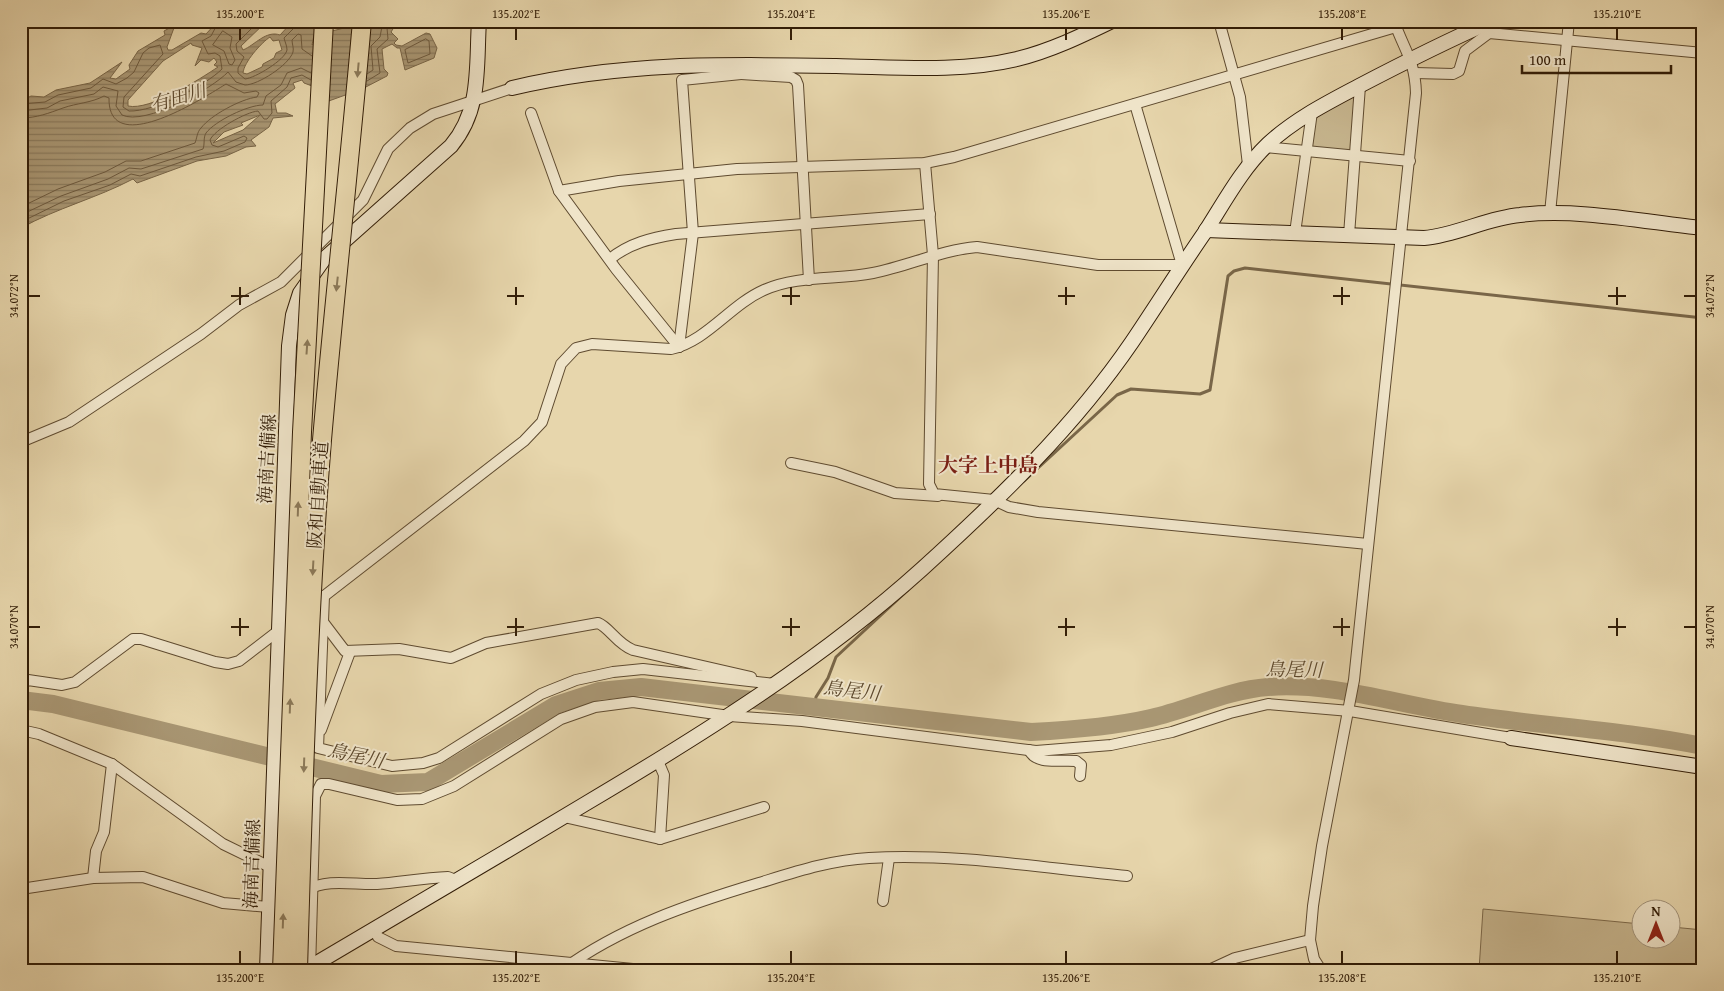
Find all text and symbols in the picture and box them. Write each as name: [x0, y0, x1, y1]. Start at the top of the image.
text: 135.200°E: [216, 5, 264, 22]
text: 135.202°E: [492, 5, 540, 22]
text: 135.204°E: [767, 5, 815, 22]
text: 135.206°E: [1042, 5, 1090, 22]
text: 135.208°E: [1318, 5, 1366, 22]
text: 135.210°E: [1593, 5, 1641, 22]
scale bar: [1522, 42, 1670, 74]
text: 100 m: [1529, 49, 1567, 70]
one-way arrow: [354, 62, 362, 78]
water label: 有田川: [147, 75, 211, 118]
text: 34.072°N: [5, 274, 22, 318]
text: 34.072°N: [1701, 274, 1718, 318]
one-way arrow: [333, 276, 341, 292]
one-way arrow: [303, 338, 311, 354]
street label: 海南吉備線: [251, 413, 282, 505]
street label: 阪和自動車道: [300, 440, 335, 550]
district label: 大字上中島: [938, 450, 1038, 479]
one-way arrow: [295, 501, 303, 517]
one-way arrow: [309, 560, 317, 576]
text: 34.070°N: [5, 605, 22, 649]
text: 34.070°N: [1701, 605, 1718, 649]
water label: 鳥尾川: [1265, 655, 1325, 684]
water label: 鳥尾川: [822, 673, 884, 708]
one-way arrow: [287, 698, 295, 714]
water label: 鳥尾川: [325, 735, 389, 775]
one-way arrow: [300, 757, 308, 773]
street label: 海南吉備線: [236, 819, 267, 909]
north arrow: [1632, 898, 1682, 948]
text: N: [1651, 901, 1661, 921]
one-way arrow: [280, 913, 288, 929]
text: 135.200°E: [216, 969, 264, 986]
text: 135.202°E: [492, 969, 540, 986]
text: 135.204°E: [767, 969, 815, 986]
text: 135.206°E: [1042, 969, 1090, 986]
text: 135.208°E: [1318, 969, 1366, 986]
text: 135.210°E: [1593, 969, 1641, 986]

